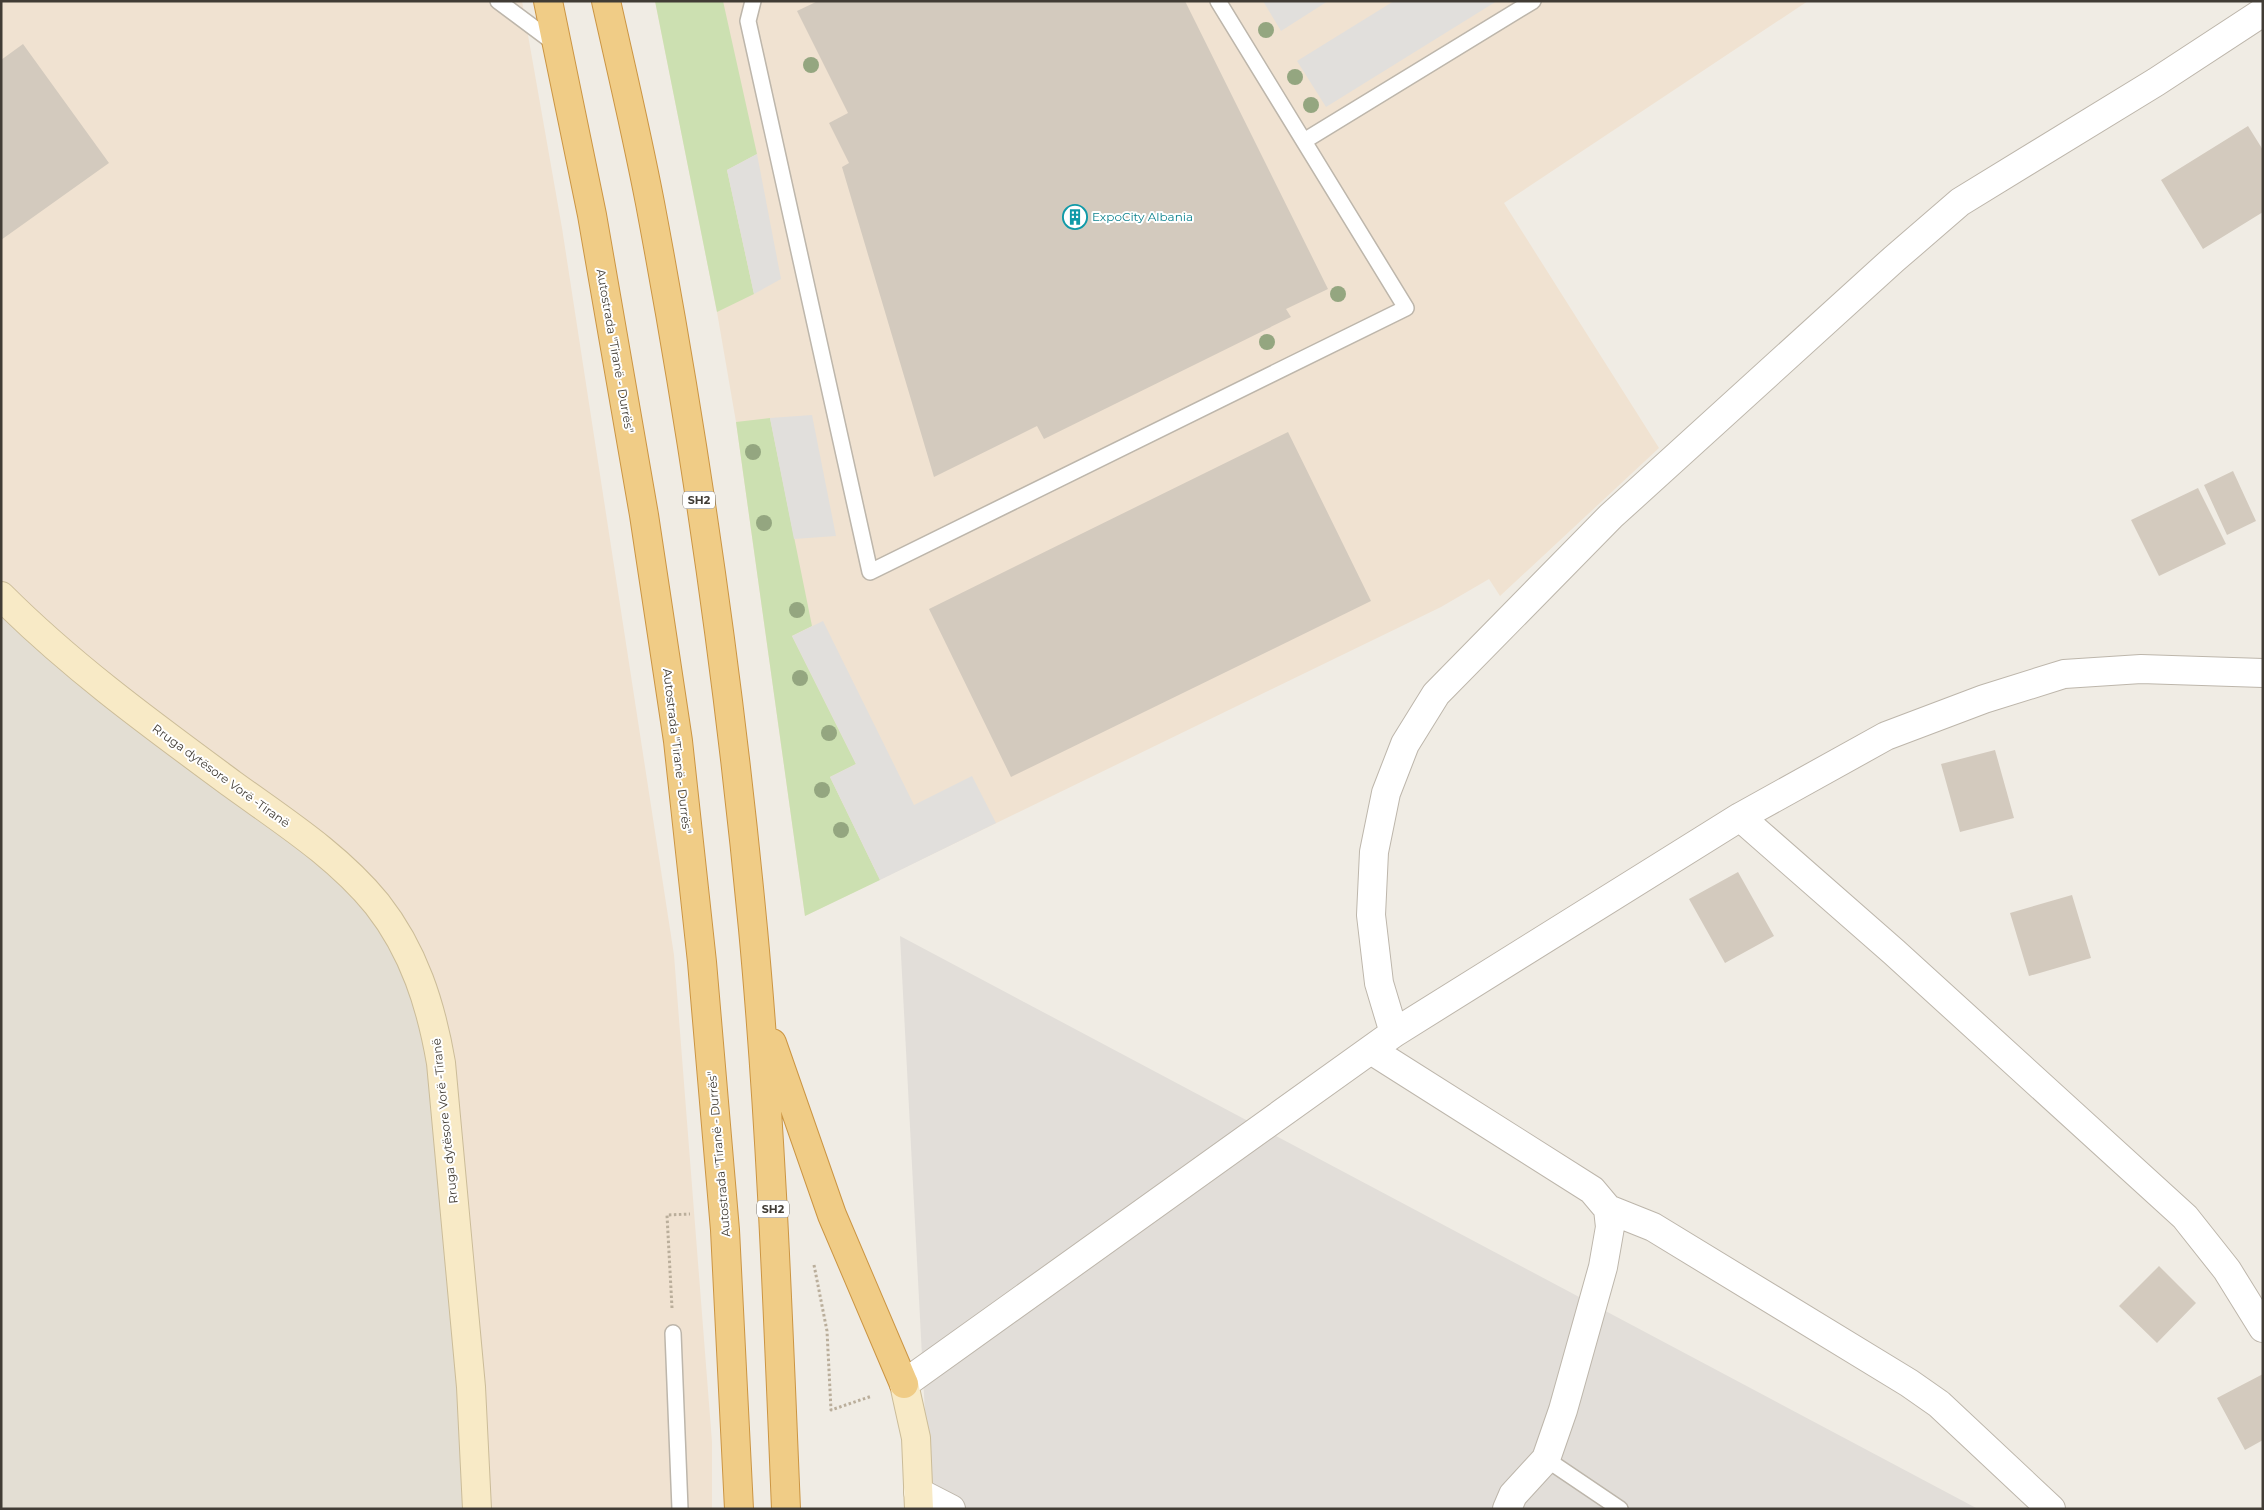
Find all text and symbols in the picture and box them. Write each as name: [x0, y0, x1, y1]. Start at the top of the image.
building icon: ExpoCity Albania: [1062, 204, 1088, 230]
place label: ExpoCity Albania: [1092, 209, 1193, 224]
street label: Autostrada "Tiranë - Durrës": [594, 268, 637, 434]
road number: SH2: [683, 492, 715, 508]
street label: Autostrada "Tiranë - Durrës": [660, 667, 695, 834]
street label: Rruga dytësore Vorë -Tiranë: [150, 721, 293, 831]
street label: Rruga dytësore Vorë -Tiranë: [428, 1038, 461, 1205]
street label: Autostrada "Tiranë - Durrës": [704, 1070, 733, 1238]
road number: SH2: [757, 1200, 789, 1218]

